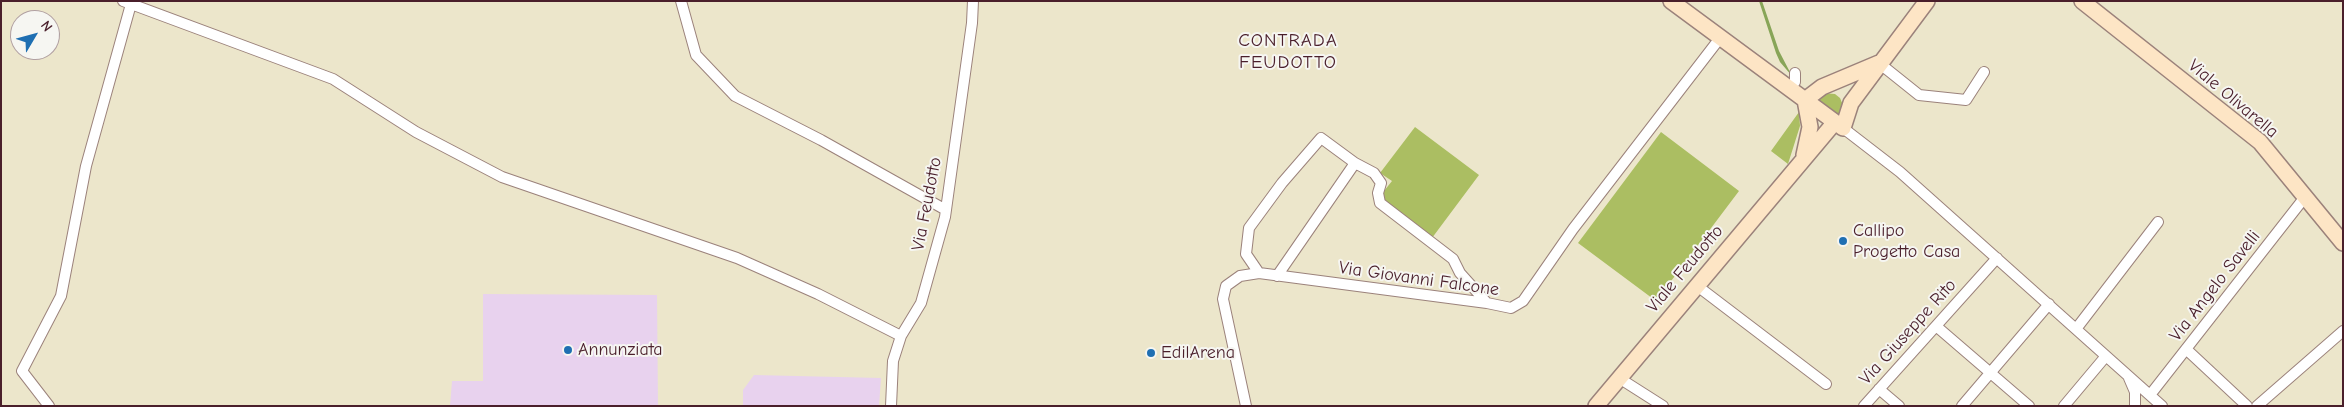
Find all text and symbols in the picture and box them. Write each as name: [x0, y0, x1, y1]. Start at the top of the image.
north arrow: [10, 10, 60, 60]
text: N: [37, 18, 56, 35]
district label: CONTRADA FEUDOTTO: [1237, 30, 1339, 74]
street label: Viale Olivarella: [2184, 55, 2282, 143]
street label: Via Feudotto: [907, 155, 947, 253]
place label: Callipo Progetto Casa: [1853, 220, 1960, 262]
street label: Viale Feudotto: [1642, 221, 1728, 317]
street label: Via Angelo Savelli: [2165, 226, 2265, 346]
marker: Callipo Progetto Casa: [1837, 235, 1849, 247]
street label: Via Giovanni Falcone: [1338, 257, 1500, 301]
street label: Via Giuseppe Rito: [1855, 275, 1961, 389]
place label: Annunziata: [578, 339, 663, 361]
place label: EdilArena: [1161, 342, 1235, 364]
marker: Annunziata: [562, 344, 574, 356]
marker: EdilArena: [1145, 347, 1157, 359]

